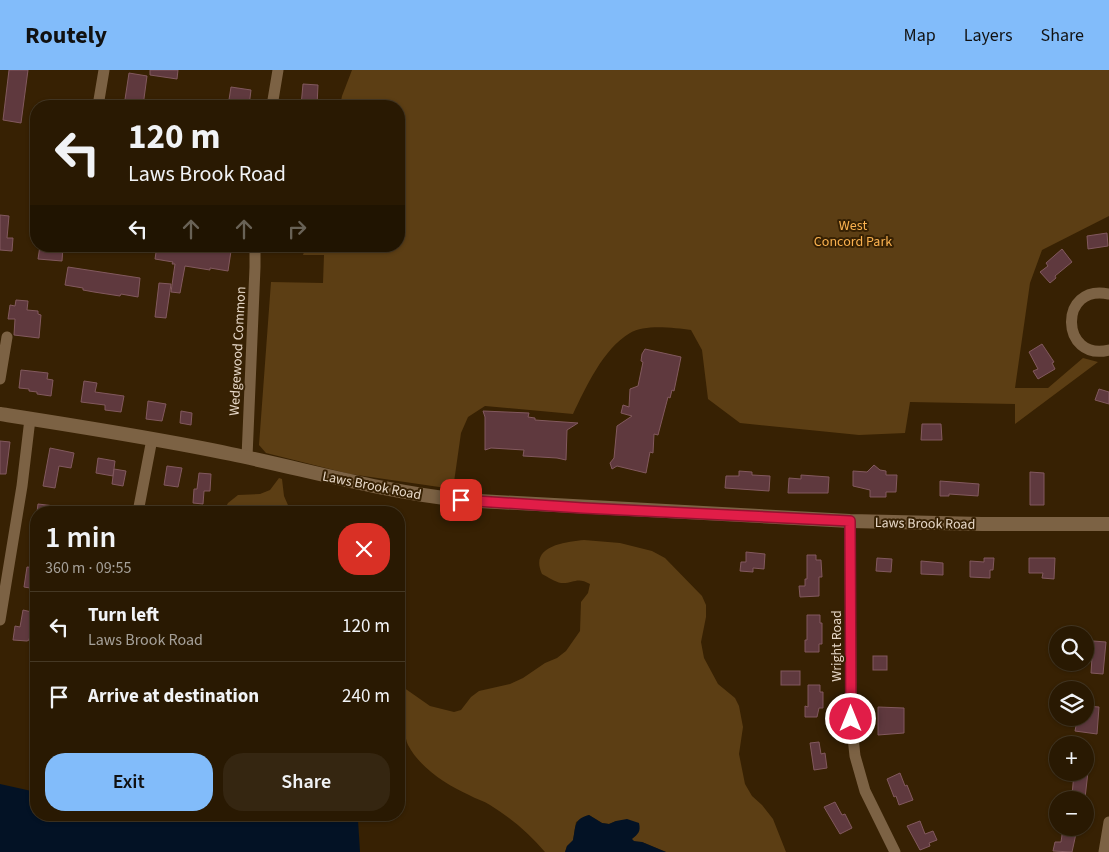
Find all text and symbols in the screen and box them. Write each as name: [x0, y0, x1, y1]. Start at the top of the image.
text: Routely: [25, 18, 107, 53]
text: Map: [904, 23, 936, 48]
text: Layers: [964, 23, 1013, 48]
text: Share: [1041, 23, 1084, 48]
text: 120 m: [128, 112, 220, 162]
icon: left: [45, 120, 110, 185]
text: Laws Brook Road: [128, 158, 286, 190]
icon: left: [124, 215, 152, 243]
icon: ahead: [177, 215, 205, 243]
icon: ahead: [230, 215, 258, 243]
icon: right: [283, 215, 311, 243]
park label: West Concord Park: [814, 216, 892, 252]
street label: Wedgewood Common: [225, 286, 251, 416]
street label: Laws Brook Road: [321, 467, 423, 505]
pin: [440, 479, 482, 521]
icon: arrive: [447, 486, 475, 514]
street label: Laws Brook Road: [875, 513, 975, 535]
text: 1 min: [45, 516, 116, 559]
button: close: [338, 523, 390, 575]
text: 360 m · 09:55: [45, 557, 132, 579]
text: Turn left: [88, 602, 159, 629]
street label: Wright Road: [827, 610, 847, 682]
icon: left: [45, 613, 73, 641]
text: 120 m: [342, 613, 390, 640]
map controls: [1049, 626, 1094, 836]
button: search: [1049, 626, 1094, 671]
text: Laws Brook Road: [88, 629, 203, 651]
button: layers: [1049, 681, 1094, 726]
icon: arrive: [45, 683, 73, 711]
text: Arrive at destination: [88, 683, 259, 710]
text: 240 m: [342, 683, 390, 710]
position arrow: [824, 692, 876, 744]
button: +: [1049, 736, 1094, 781]
button: Exit: [45, 753, 213, 811]
button: Share: [223, 753, 390, 811]
button: −: [1049, 791, 1094, 836]

